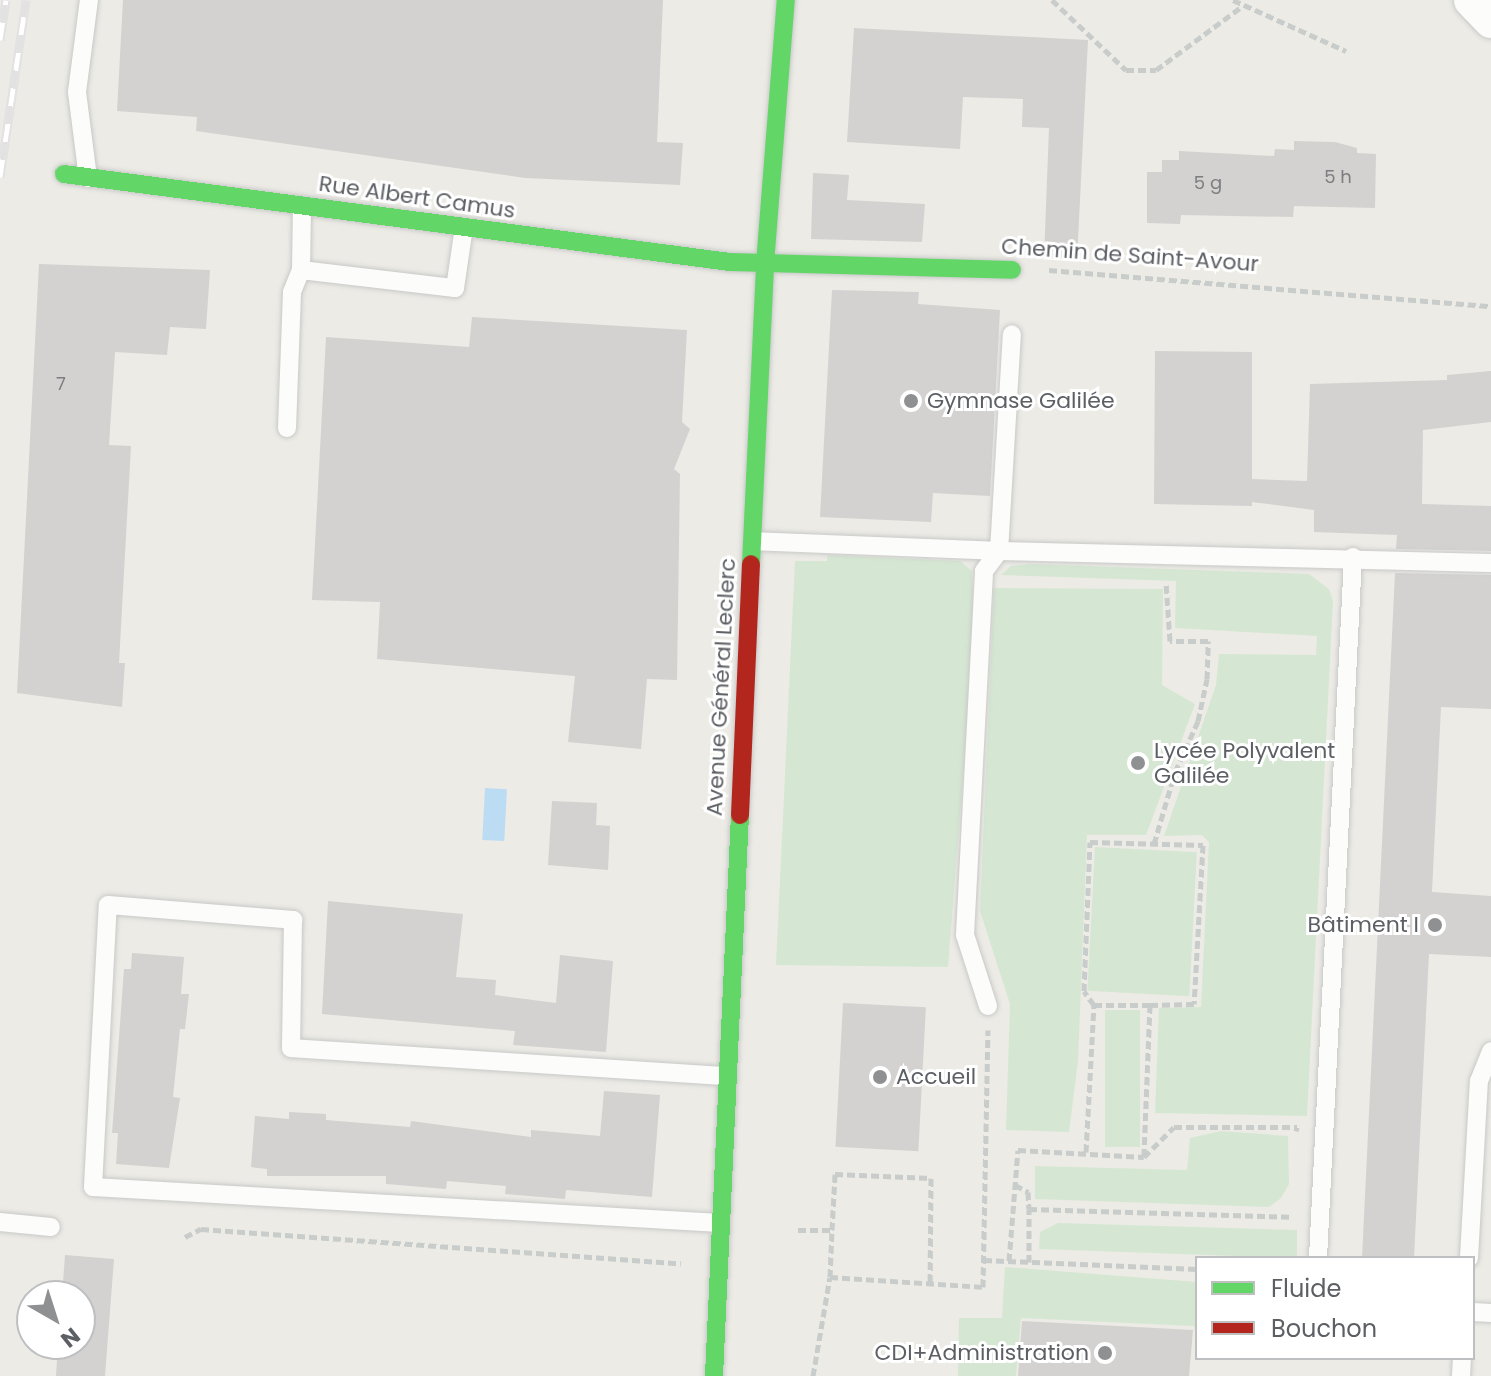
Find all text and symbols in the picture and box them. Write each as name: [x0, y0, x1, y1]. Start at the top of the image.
house number: 5 h: [1324, 166, 1352, 188]
street label: Rue Albert Camus: [317, 170, 517, 224]
house number: 5 g: [1194, 172, 1222, 194]
street label: Chemin de Saint-Avour: [1000, 233, 1260, 277]
house number: 7: [56, 373, 66, 395]
place label: Gymnase Galilée: [927, 388, 1115, 414]
marker: Gymnase Galilée: [902, 392, 920, 410]
street label: Avenue Général Leclerc: [701, 557, 741, 817]
place label: Lycée Polyvalent Galilée: [1154, 737, 1335, 788]
marker: Lycée Polyvalent Galilée: [1129, 754, 1147, 772]
place label: Bâtiment I: [1308, 912, 1419, 938]
marker: Bâtiment I: [1426, 916, 1444, 934]
place label: Accueil: [896, 1064, 976, 1090]
marker: Accueil: [871, 1068, 889, 1086]
legend: [1195, 1256, 1475, 1360]
text: Fluide: [1271, 1272, 1341, 1305]
north arrow: [16, 1280, 96, 1360]
text: Bouchon: [1271, 1312, 1377, 1345]
text: N: [54, 1320, 86, 1355]
place label: CDI+Administration: [875, 1340, 1089, 1366]
marker: CDI+Administration: [1096, 1344, 1114, 1362]

